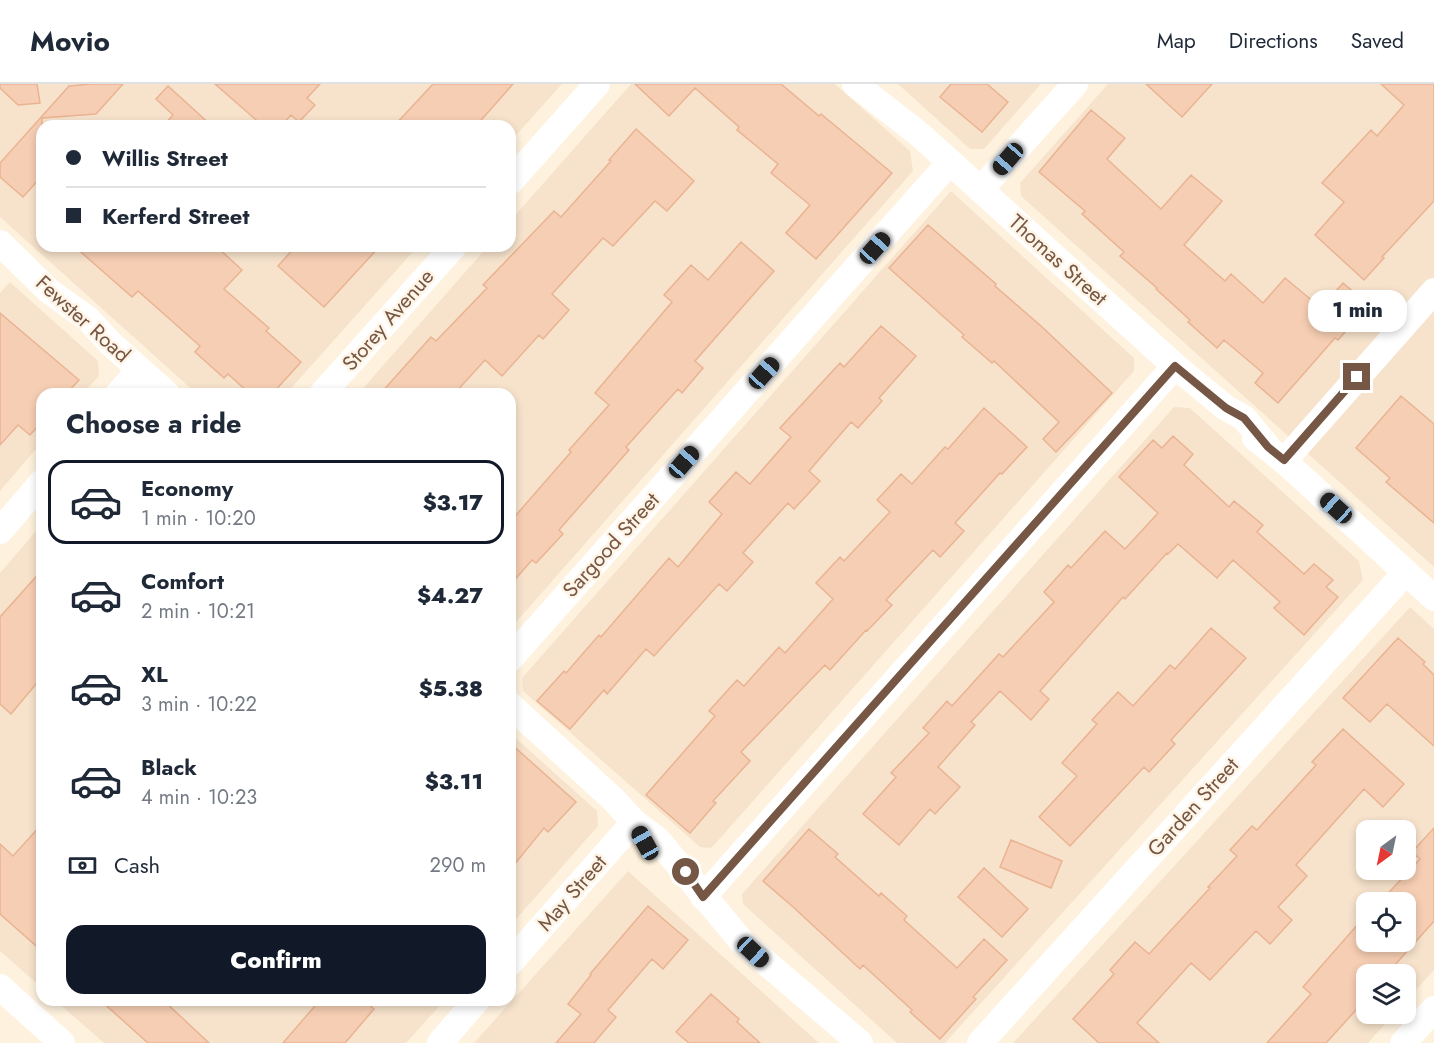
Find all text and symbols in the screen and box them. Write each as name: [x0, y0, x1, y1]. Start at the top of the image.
text: Movio: [30, 21, 110, 62]
text: Map: [1157, 26, 1196, 56]
text: Directions: [1229, 26, 1318, 56]
text: Saved: [1351, 26, 1404, 56]
car: [989, 140, 1027, 178]
text: Willis Street: [102, 142, 228, 174]
text: Kerferd Street: [102, 200, 249, 232]
street label: Thomas Street: [1002, 207, 1114, 313]
car: [856, 229, 894, 267]
street label: Storey Avenue: [335, 262, 441, 378]
street label: Fewster Road: [29, 268, 137, 370]
callout: 1 min: [1308, 290, 1406, 332]
text: 1 min: [1332, 296, 1383, 325]
car: [745, 354, 783, 392]
route end: [1343, 363, 1370, 390]
text: Choose a ride: [66, 404, 241, 443]
car: [665, 443, 703, 481]
text: Economy: [141, 472, 233, 504]
icon: car: [69, 475, 123, 529]
text: $3.17: [423, 486, 483, 518]
street label: Sargood Street: [556, 486, 666, 604]
car: [1317, 489, 1355, 527]
text: 1 min · 10:20: [141, 504, 256, 533]
text: Comfort: [141, 565, 224, 597]
icon: car: [69, 568, 123, 622]
text: $4.27: [417, 579, 483, 611]
text: 2 min · 10:21: [141, 597, 255, 626]
text: XL: [141, 658, 168, 690]
icon: car: [69, 661, 123, 715]
text: $5.38: [419, 672, 483, 704]
text: 3 min · 10:22: [141, 690, 257, 719]
text: Black: [141, 751, 197, 783]
street label: Garden Street: [1140, 751, 1246, 863]
icon: car: [69, 754, 123, 808]
text: $3.11: [425, 765, 483, 797]
text: 4 min · 10:23: [141, 783, 257, 812]
north arrow: [1356, 820, 1416, 880]
map controls: [1356, 820, 1416, 1024]
car: [628, 823, 662, 863]
street label: May Street: [530, 848, 614, 938]
icon: cash: [66, 849, 99, 882]
text: Cash: [114, 849, 160, 881]
text: 290 m: [430, 851, 486, 880]
route start: [672, 858, 699, 885]
button: locate: [1356, 892, 1416, 952]
button: Confirm: [66, 925, 486, 994]
car: [734, 933, 772, 971]
button: layers: [1356, 964, 1416, 1024]

